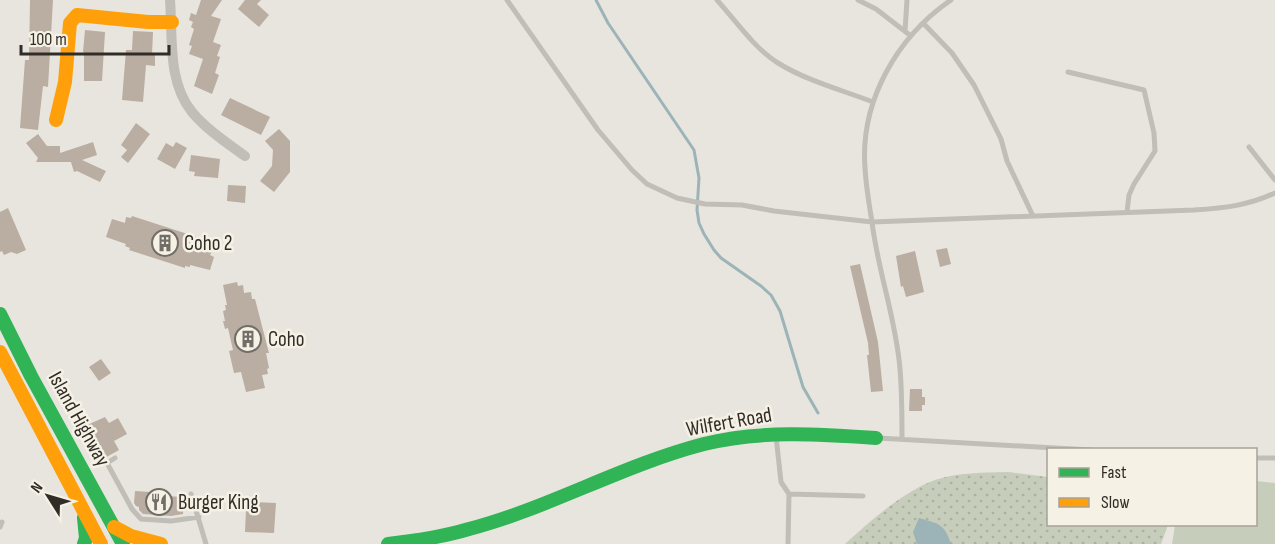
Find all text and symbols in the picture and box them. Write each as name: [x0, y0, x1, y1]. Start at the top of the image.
scale bar: [21, 18, 170, 56]
text: 100 m: [30, 29, 67, 50]
building icon: Coho 2: [150, 228, 180, 258]
place label: Coho 2: [184, 231, 232, 256]
building icon: Coho: [233, 324, 263, 354]
place label: Coho: [268, 327, 304, 352]
street label: Island Highway: [43, 367, 115, 471]
street label: Wilfert Road: [684, 402, 774, 442]
legend: [1047, 448, 1257, 526]
text: Fast: [1101, 462, 1127, 483]
north arrow: [18, 466, 78, 526]
text: N: [27, 479, 47, 497]
restaurant icon: Burger King: [144, 487, 174, 517]
place label: Burger King: [178, 490, 259, 515]
text: Slow: [1101, 492, 1130, 513]

